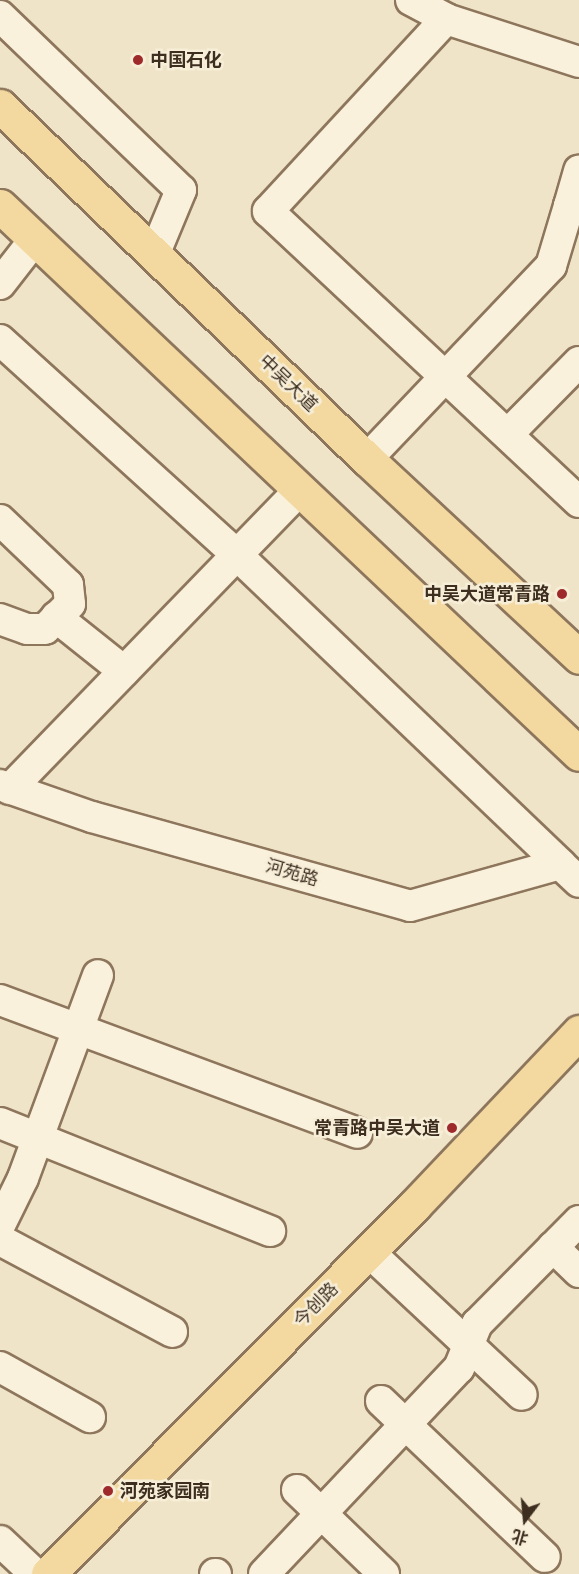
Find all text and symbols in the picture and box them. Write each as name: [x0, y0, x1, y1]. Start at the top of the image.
place label: 中国石化: [150, 49, 222, 71]
marker: 中国石化: [131, 53, 145, 67]
street label: 中吴大道: [255, 350, 321, 416]
place label: 中吴大道常青路: [424, 583, 550, 605]
marker: 中吴大道常青路: [555, 587, 569, 601]
street label: 河苑路: [263, 855, 321, 891]
place label: 常青路中吴大道: [314, 1117, 440, 1139]
marker: 常青路中吴大道: [445, 1121, 459, 1135]
street label: 今创路: [289, 1278, 343, 1332]
place label: 河苑家园南: [120, 1480, 210, 1502]
marker: 河苑家园南: [101, 1484, 115, 1498]
north arrow: [495, 1490, 555, 1550]
text: 北: [510, 1525, 531, 1549]

